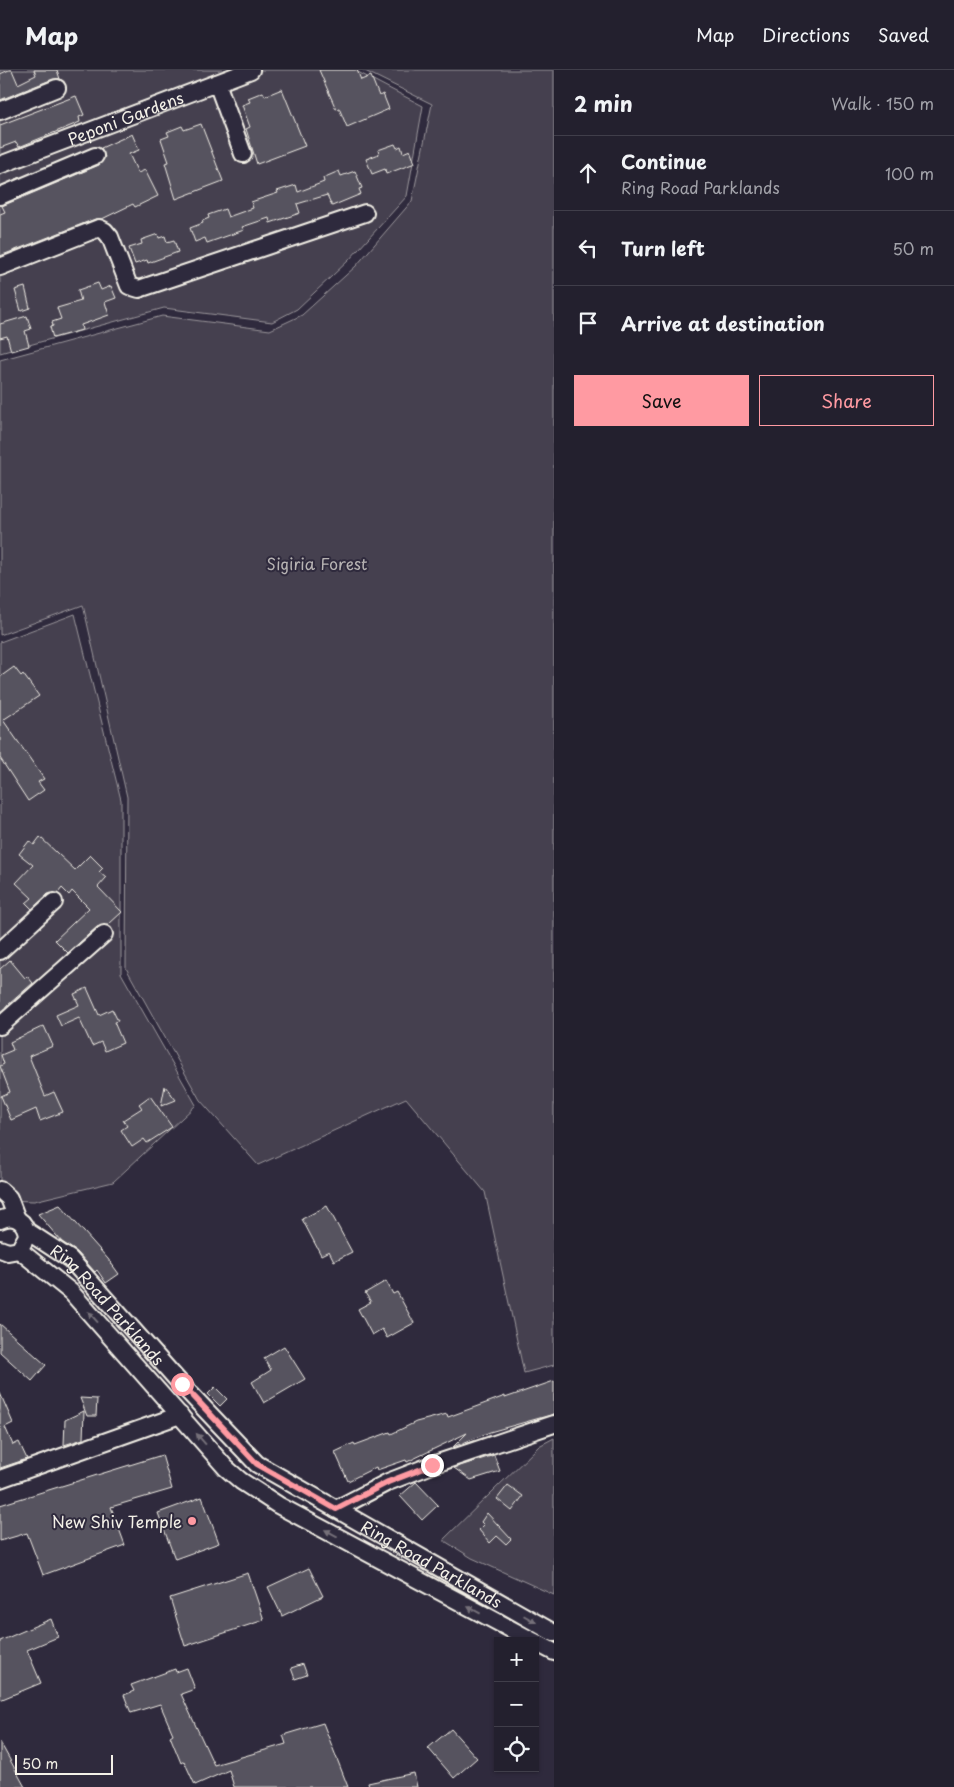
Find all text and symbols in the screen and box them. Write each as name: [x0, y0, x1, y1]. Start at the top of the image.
text: Map: [25, 17, 78, 53]
text: Map: [696, 21, 734, 48]
text: Directions: [762, 21, 850, 48]
text: Saved: [878, 21, 929, 48]
street label: Peponi Gardens: [64, 85, 187, 150]
text: 2 min: [574, 87, 633, 119]
text: Walk · 150 m: [831, 91, 934, 115]
text: Continue: [621, 147, 707, 175]
icon: ahead: [574, 159, 602, 187]
text: 100 m: [885, 161, 934, 185]
text: Ring Road Parklands: [621, 175, 780, 199]
icon: left: [574, 234, 602, 262]
text: Turn left: [621, 234, 705, 262]
text: 50 m: [893, 236, 934, 260]
icon: arrive: [574, 309, 602, 337]
text: Arrive at destination: [621, 309, 825, 337]
button: Save: [574, 375, 749, 426]
button: Share: [759, 375, 934, 426]
park label: Sigiria Forest: [267, 551, 367, 575]
street label: Ring Road Parklands: [46, 1238, 171, 1370]
one-way arrow: [87, 1311, 99, 1323]
route start: [171, 1373, 194, 1396]
one-way arrow: [195, 1433, 207, 1445]
route end: [421, 1454, 444, 1477]
place label: New Shiv Temple: [52, 1509, 182, 1533]
street label: Ring Road Parklands: [357, 1514, 507, 1613]
marker: New Shiv Temple: [186, 1515, 198, 1527]
one-way arrow: [323, 1529, 338, 1537]
one-way arrow: [467, 1605, 481, 1614]
one-way arrow: [524, 1615, 537, 1624]
map controls: [494, 1637, 539, 1772]
button: +: [494, 1637, 539, 1682]
button: −: [494, 1682, 539, 1727]
button: locate: [494, 1727, 539, 1772]
scale bar: [15, 1752, 112, 1775]
text: 50 m: [22, 1753, 58, 1774]

